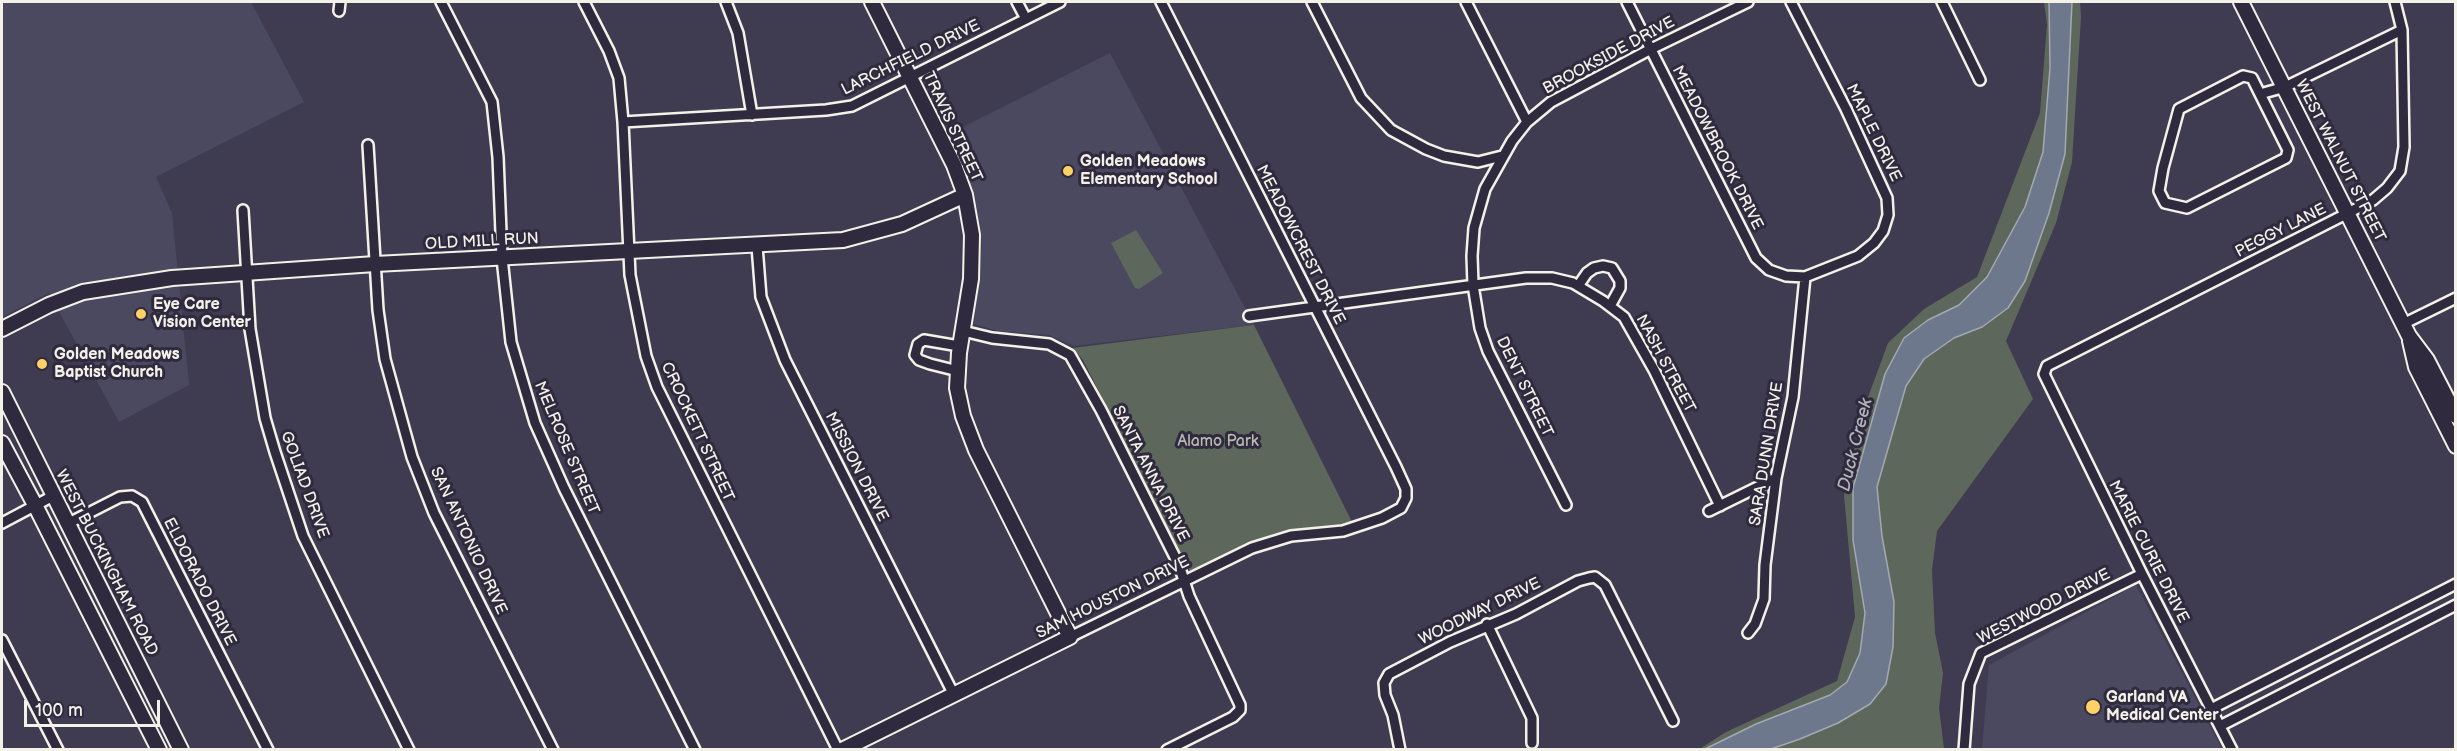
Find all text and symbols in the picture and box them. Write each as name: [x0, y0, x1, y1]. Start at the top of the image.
street label: BROOKSIDE DRIVE: [1540, 13, 1678, 99]
street label: LARCHFIELD DRIVE: [838, 16, 984, 100]
street label: MEADOWBROOK DRIVE: [1667, 63, 1767, 233]
street label: TRAVIS STREET: [918, 69, 986, 185]
street label: WEST WALNUT STREET: [2291, 77, 2389, 245]
street label: MAPLE DRIVE: [1841, 81, 1905, 185]
place label: Golden Meadows Elementary School: [1080, 152, 1217, 190]
street label: MEADOWCREST DRIVE: [1251, 162, 1349, 328]
marker: Golden Meadows Elementary School: [1061, 164, 1075, 178]
street label: PEGGY LANE: [2232, 200, 2330, 262]
street label: OLD MILL RUN: [425, 229, 539, 255]
place label: Eye Care Vision Center: [153, 295, 251, 333]
marker: Eye Care Vision Center: [134, 307, 148, 321]
street label: NASH STREET: [1631, 312, 1699, 416]
street label: DENT STREET: [1491, 334, 1557, 440]
place label: Golden Meadows Baptist Church: [54, 345, 180, 383]
marker: Golden Meadows Baptist Church: [35, 357, 49, 371]
street label: CROCKETT STREET: [656, 359, 738, 505]
street label: MELROSE STREET: [529, 379, 603, 517]
street label: SARA DUNN DRIVE: [1746, 381, 1788, 527]
water label: Duck Creek: [1834, 396, 1878, 494]
street label: SANTA ANNA DRIVE: [1107, 403, 1193, 545]
street label: MISSION DRIVE: [820, 409, 892, 525]
street label: GOLIAD DRIVE: [276, 429, 332, 541]
park label: Alamo Park: [1177, 432, 1259, 452]
street label: SAN ANTONIO DRIVE: [425, 464, 511, 618]
street label: WEST BUCKINGHAM ROAD: [51, 467, 161, 659]
street label: MARIE CURIE DRIVE: [2104, 477, 2192, 627]
street label: ELDORADO DRIVE: [158, 515, 240, 649]
street label: SAM HOUSTON DRIVE: [1033, 553, 1193, 643]
street label: WESTWOOD DRIVE: [1974, 565, 2114, 649]
street label: WOODWAY DRIVE: [1416, 574, 1544, 650]
scale bar: [27, 688, 164, 726]
place label: Garland VA Medical Center: [2106, 688, 2219, 726]
marker: Garland VA Medical Center: [2084, 698, 2102, 716]
text: 100 m: [35, 700, 83, 721]

